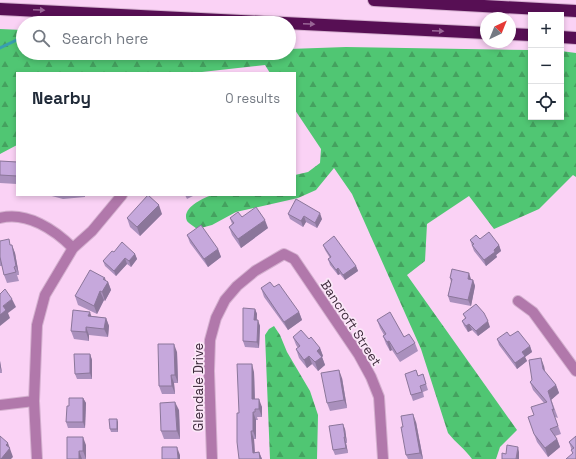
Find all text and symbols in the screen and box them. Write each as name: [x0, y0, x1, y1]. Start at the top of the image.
one-way arrow: [33, 7, 45, 14]
north arrow: [480, 12, 516, 48]
map controls: [528, 12, 564, 120]
button: +: [528, 12, 564, 48]
search box: [16, 16, 296, 60]
one-way arrow: [303, 21, 316, 27]
icon: search: [30, 27, 52, 49]
one-way arrow: [432, 27, 444, 34]
text: Search here: [62, 29, 148, 48]
button: −: [528, 48, 564, 84]
button: locate: [528, 84, 564, 120]
text: Nearby: [32, 87, 91, 109]
text: 0 results: [225, 90, 280, 107]
street label: Bancroft Street: [317, 277, 385, 369]
street label: Glendale Drive: [190, 343, 207, 431]

